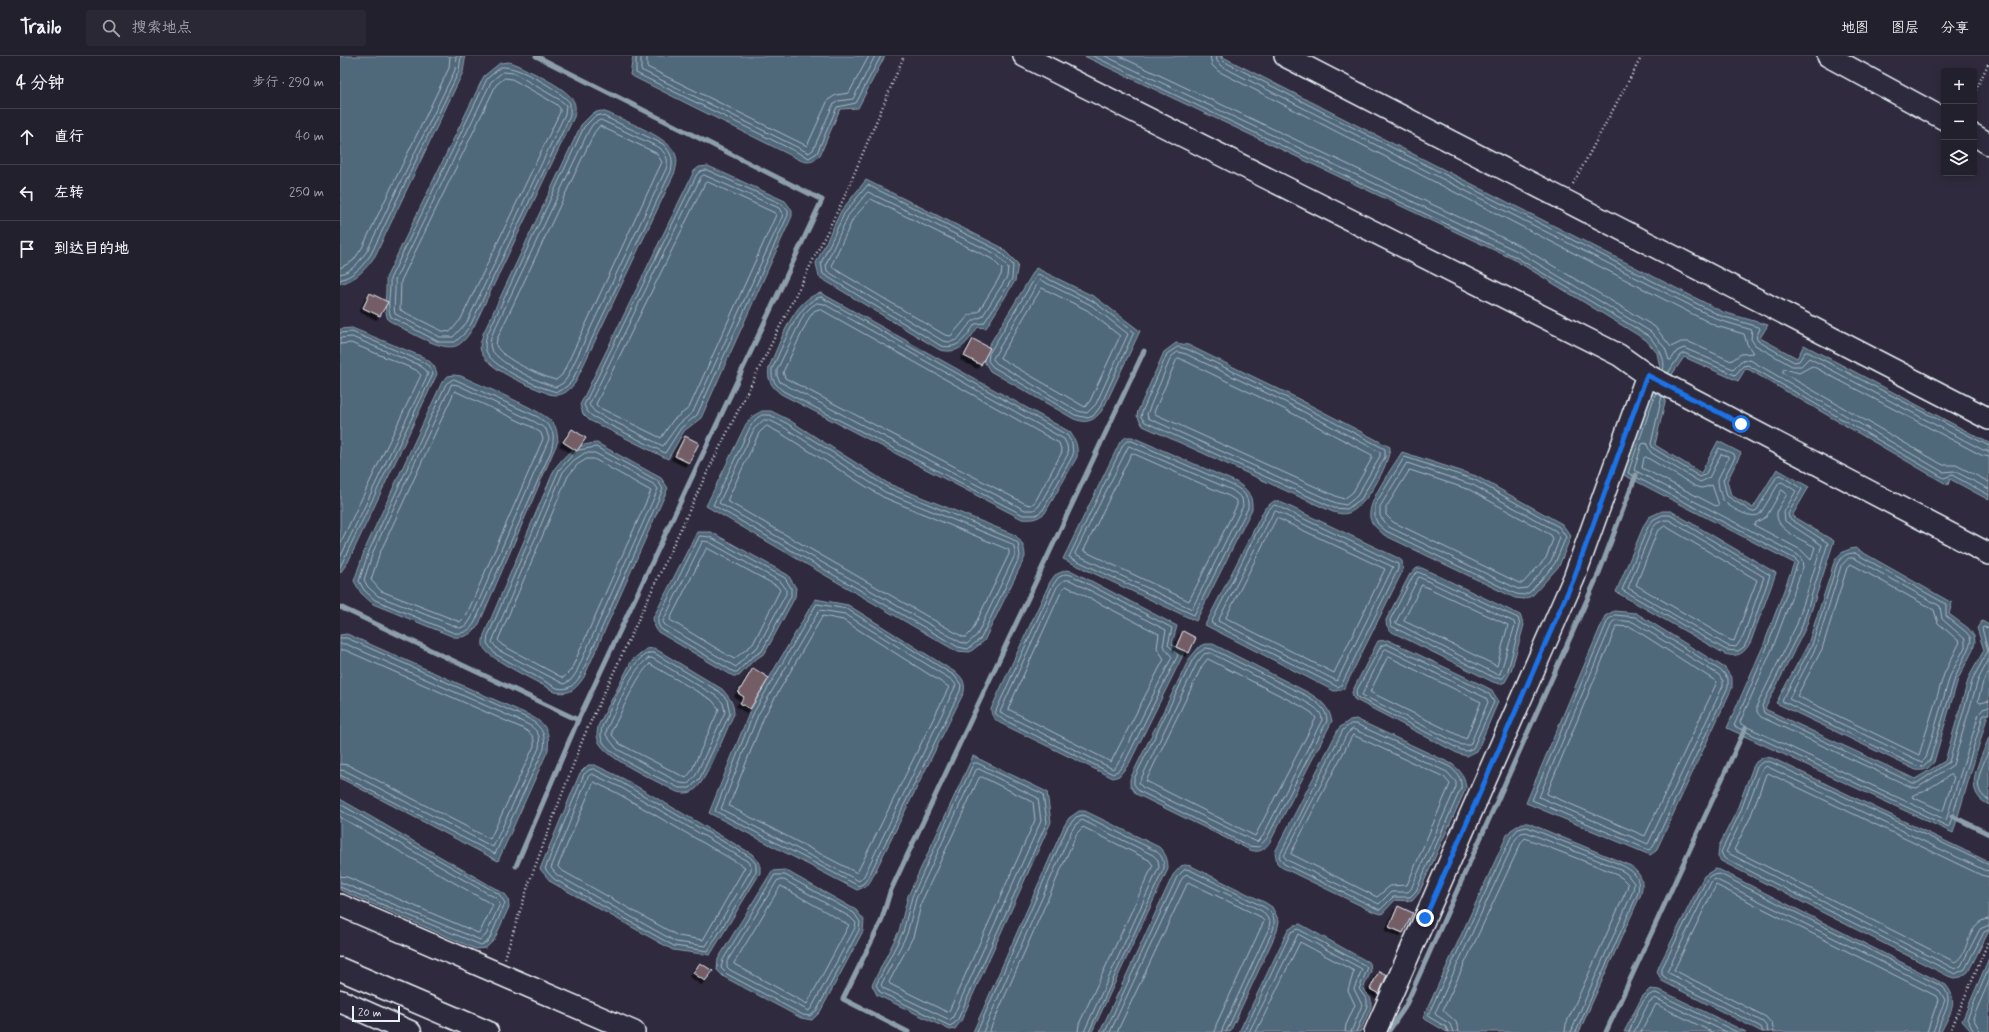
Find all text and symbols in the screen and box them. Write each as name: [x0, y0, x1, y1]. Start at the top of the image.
search box: [86, 10, 366, 46]
text: Trailo: [20, 15, 62, 40]
icon: search: [100, 17, 122, 39]
text: 搜索地点: [132, 18, 192, 38]
text: 地图: [1841, 19, 1869, 37]
text: 图层: [1891, 19, 1919, 37]
text: 分享: [1941, 19, 1969, 37]
map controls: [1941, 68, 1977, 176]
button: +: [1941, 68, 1977, 104]
text: 4 分钟: [16, 72, 64, 94]
text: 步行 · 290 m: [252, 74, 324, 91]
button: −: [1941, 104, 1977, 140]
icon: ahead: [16, 126, 38, 148]
text: 直行: [54, 127, 84, 147]
text: 40 m: [295, 128, 324, 145]
button: layers: [1941, 140, 1977, 176]
icon: left: [16, 182, 38, 204]
text: 左转: [54, 183, 84, 203]
text: 250 m: [289, 184, 324, 201]
icon: arrive: [16, 238, 38, 260]
text: 到达目的地: [54, 239, 129, 259]
route start: [1732, 415, 1750, 433]
route end: [1416, 909, 1434, 927]
scale bar: [352, 1004, 400, 1023]
text: 20 m: [358, 1006, 381, 1020]

